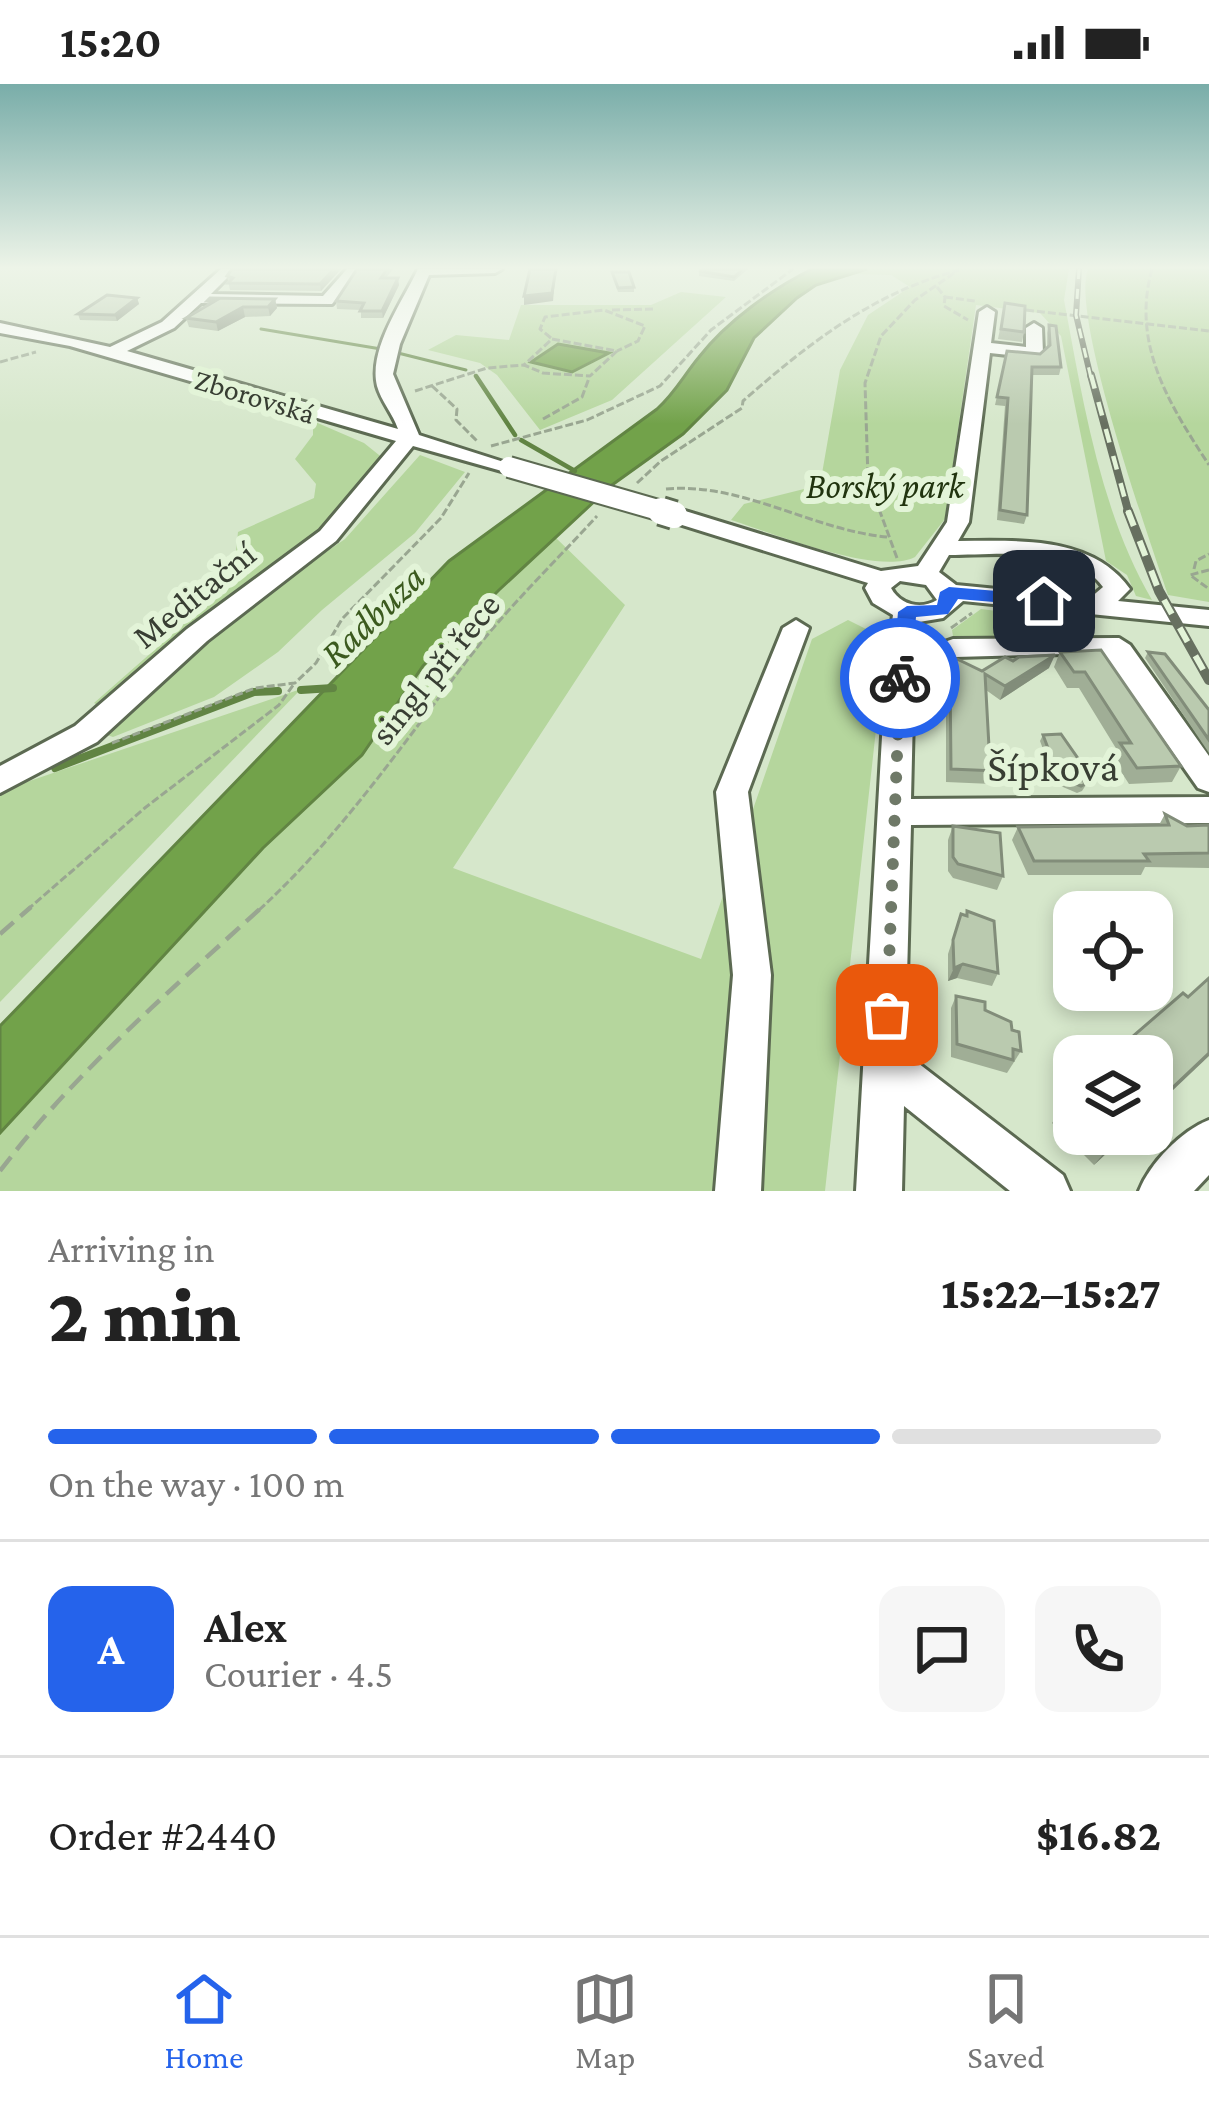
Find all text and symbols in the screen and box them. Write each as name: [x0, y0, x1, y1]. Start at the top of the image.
text: 15:20: [60, 17, 162, 67]
street label: Zborovská: [191, 362, 319, 430]
park label: Borský park: [806, 466, 965, 506]
street label: Meditační: [125, 532, 265, 657]
pin: [993, 550, 1095, 652]
water label: Radbuza: [311, 555, 433, 675]
icon: home: [1011, 568, 1077, 634]
street label: singl při řece: [362, 585, 508, 753]
courier: [840, 618, 960, 738]
icon: bike: [867, 645, 933, 711]
street label: Šípková: [987, 743, 1119, 790]
map controls: [1053, 891, 1173, 1155]
button: locate: [1053, 891, 1173, 1011]
pin: [836, 964, 938, 1066]
icon: bag: [854, 982, 920, 1048]
button: layers: [1053, 1035, 1173, 1155]
text: Arriving in: [48, 1227, 215, 1270]
text: 15:22–15:27: [941, 1268, 1161, 1318]
text: 2 min: [48, 1271, 241, 1358]
text: On the way · 100 m: [48, 1462, 345, 1505]
button: chat: [879, 1586, 1005, 1712]
button: phone: [1035, 1586, 1161, 1712]
text: Alex: [204, 1602, 287, 1652]
text: A: [98, 1624, 124, 1674]
text: Courier · 4.5: [204, 1652, 393, 1695]
text: Order #2440: [48, 1810, 277, 1860]
text: $16.82: [1036, 1810, 1161, 1860]
tab: Home: [164, 1966, 243, 2075]
tab: Map: [572, 1966, 638, 2075]
tab: Saved: [967, 1966, 1045, 2075]

